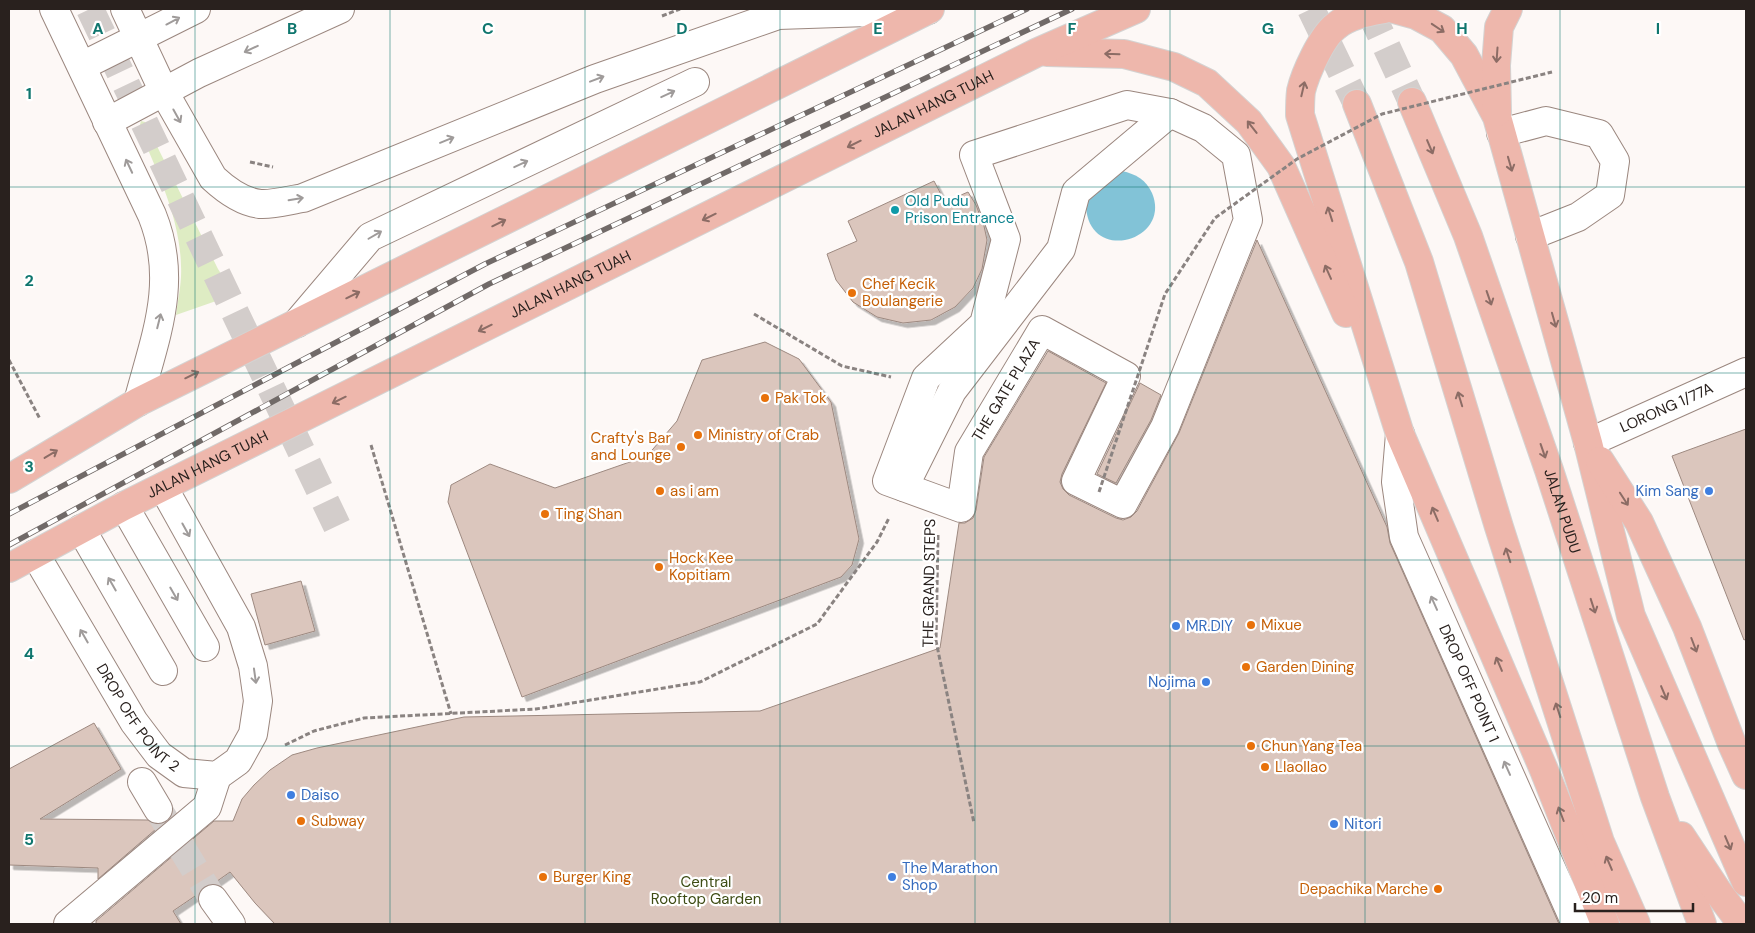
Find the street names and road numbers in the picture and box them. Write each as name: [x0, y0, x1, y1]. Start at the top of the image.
street label: JALAN HANG TUAH: [869, 66, 997, 143]
street label: JALAN HANG TUAH: [506, 246, 634, 323]
street label: THE GATE PLAZA: [967, 335, 1045, 445]
street label: LORONG 1/77A: [1617, 378, 1716, 437]
street label: JALAN HANG TUAH: [143, 426, 272, 503]
street label: JALAN PUDU: [1539, 466, 1585, 556]
street label: THE GRAND STEPS: [918, 518, 940, 648]
street label: DROP OFF POINT 1: [1434, 622, 1504, 745]
street label: DROP OFF POINT 2: [92, 660, 183, 776]

